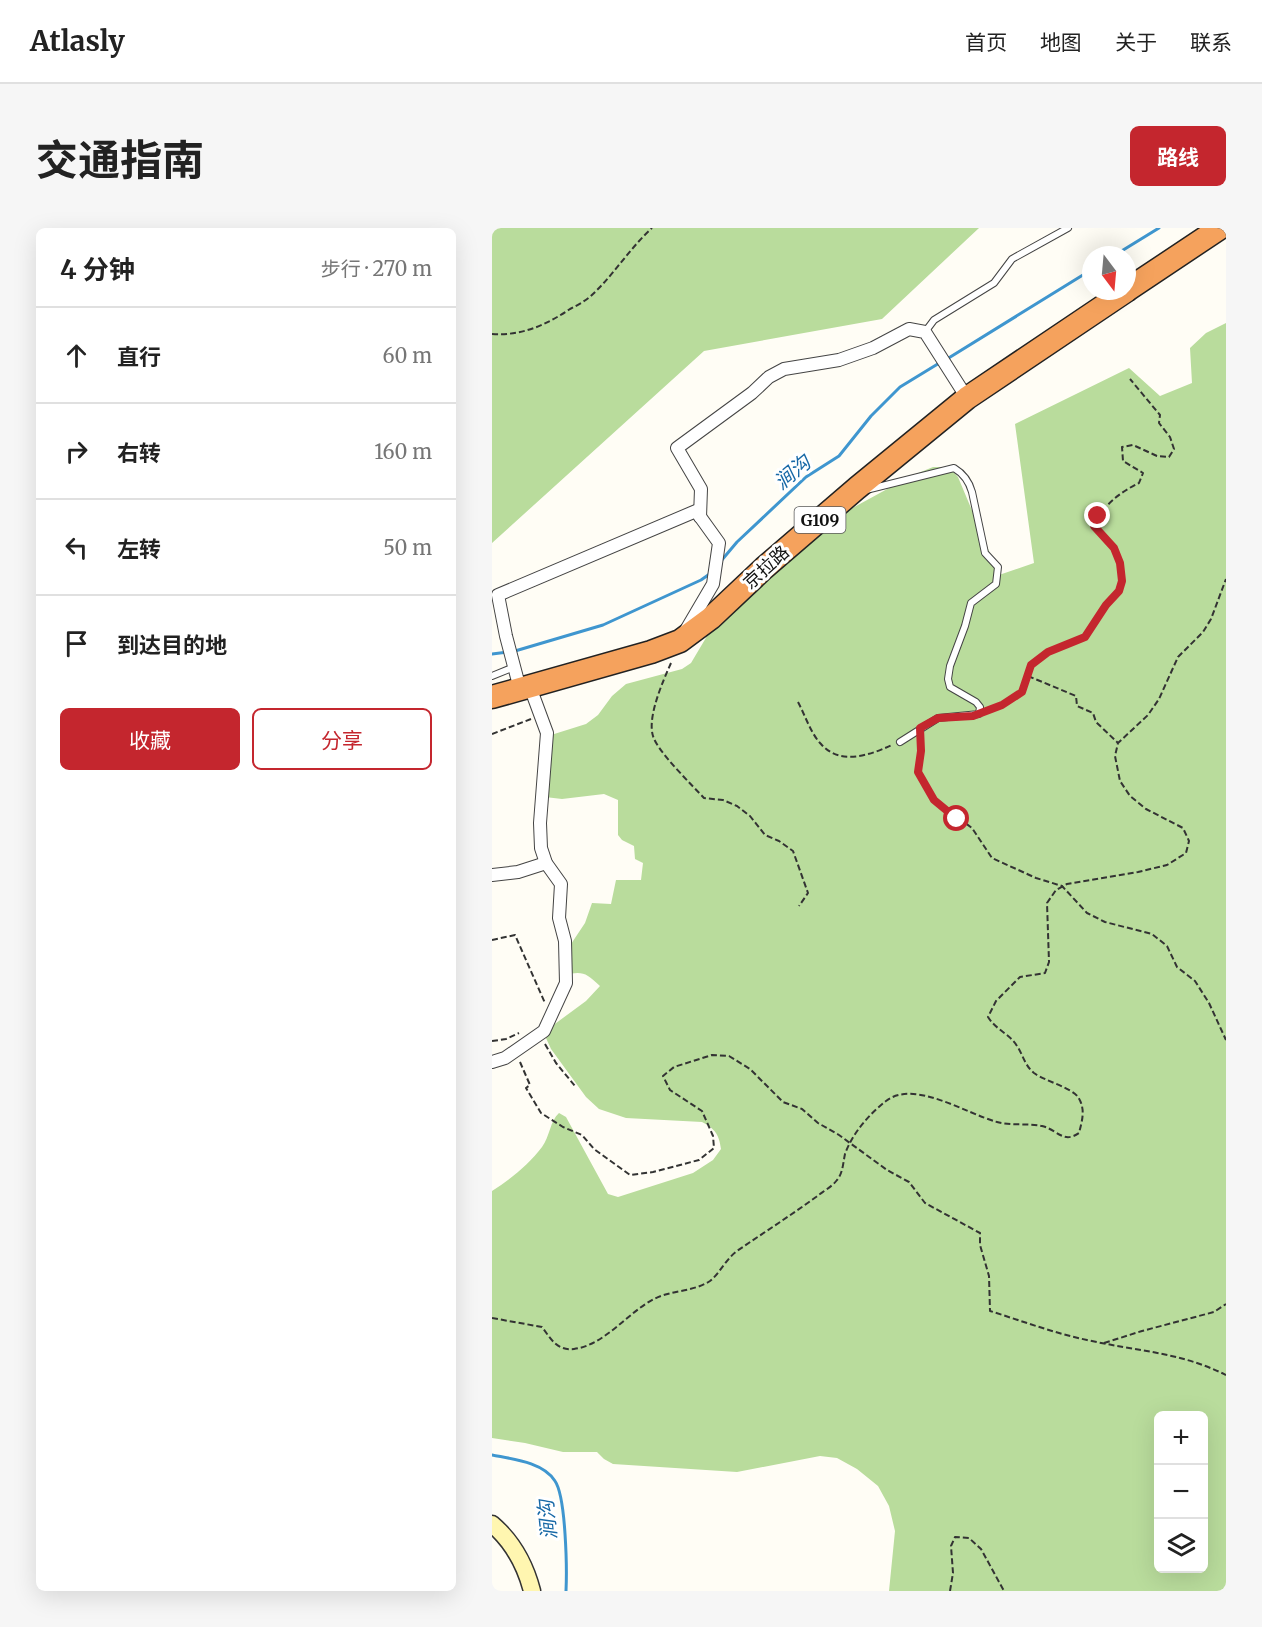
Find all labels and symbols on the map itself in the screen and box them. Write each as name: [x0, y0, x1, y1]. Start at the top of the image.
north arrow: [1082, 246, 1136, 300]
water label: 涧沟: [769, 448, 817, 494]
route end: [1084, 502, 1110, 528]
road number: G109: [794, 507, 846, 533]
street label: 京拉路: [738, 540, 794, 594]
route start: [943, 805, 969, 831]
water label: 涧沟: [532, 1497, 562, 1541]

